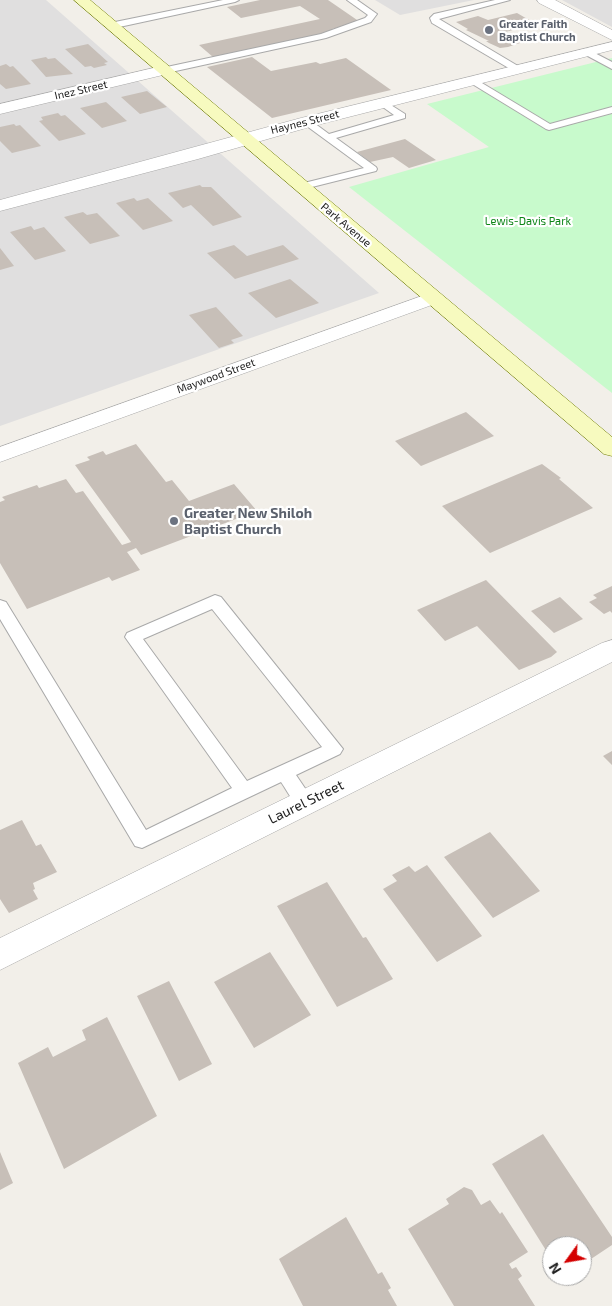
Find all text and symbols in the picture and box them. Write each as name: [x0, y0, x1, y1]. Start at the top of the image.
place label: Greater Faith Baptist Church: [499, 17, 576, 43]
marker: Greater Faith Baptist Church: [483, 24, 495, 36]
street label: Inez Street: [53, 78, 109, 102]
street label: Haynes Street: [269, 107, 341, 137]
street label: Park Avenue: [318, 200, 374, 250]
park label: Lewis-Davis Park: [485, 214, 571, 228]
street label: Maywood Street: [175, 356, 257, 396]
place label: Greater New Shiloh Baptist Church: [184, 505, 312, 538]
marker: Greater New Shiloh Baptist Church: [168, 515, 180, 527]
street label: Laurel Street: [265, 776, 347, 828]
north arrow: [542, 1236, 592, 1286]
text: N: [545, 1260, 565, 1277]

